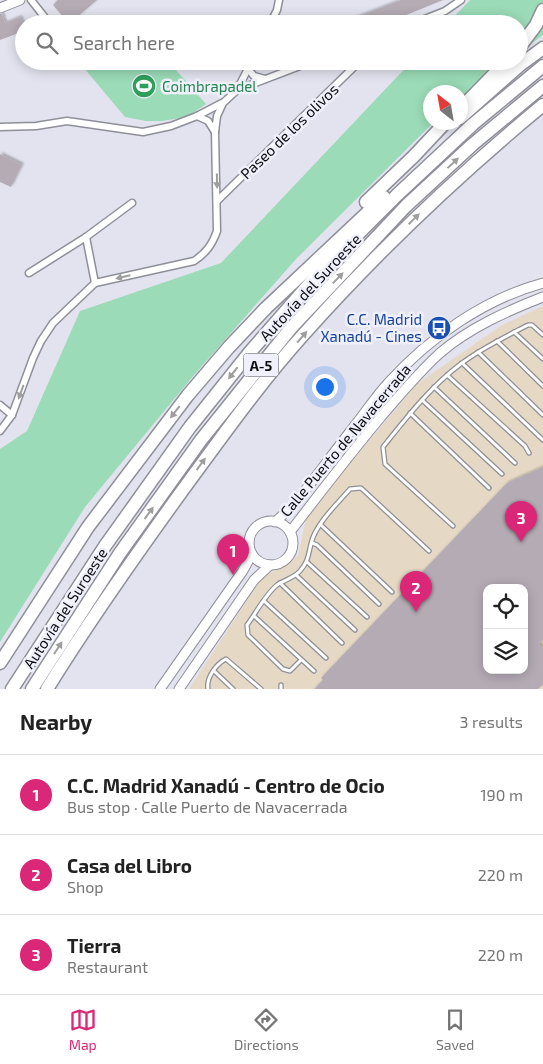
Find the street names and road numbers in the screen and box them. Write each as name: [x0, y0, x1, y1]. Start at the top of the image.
street label: Paseo de los olivos: [236, 80, 342, 182]
street label: Autovía del Suroeste: [256, 230, 364, 344]
road number: A-5: [244, 354, 278, 376]
street label: Calle Puerto de Navacerrada: [276, 360, 414, 520]
street label: Autovía del Suroeste: [19, 544, 111, 672]

